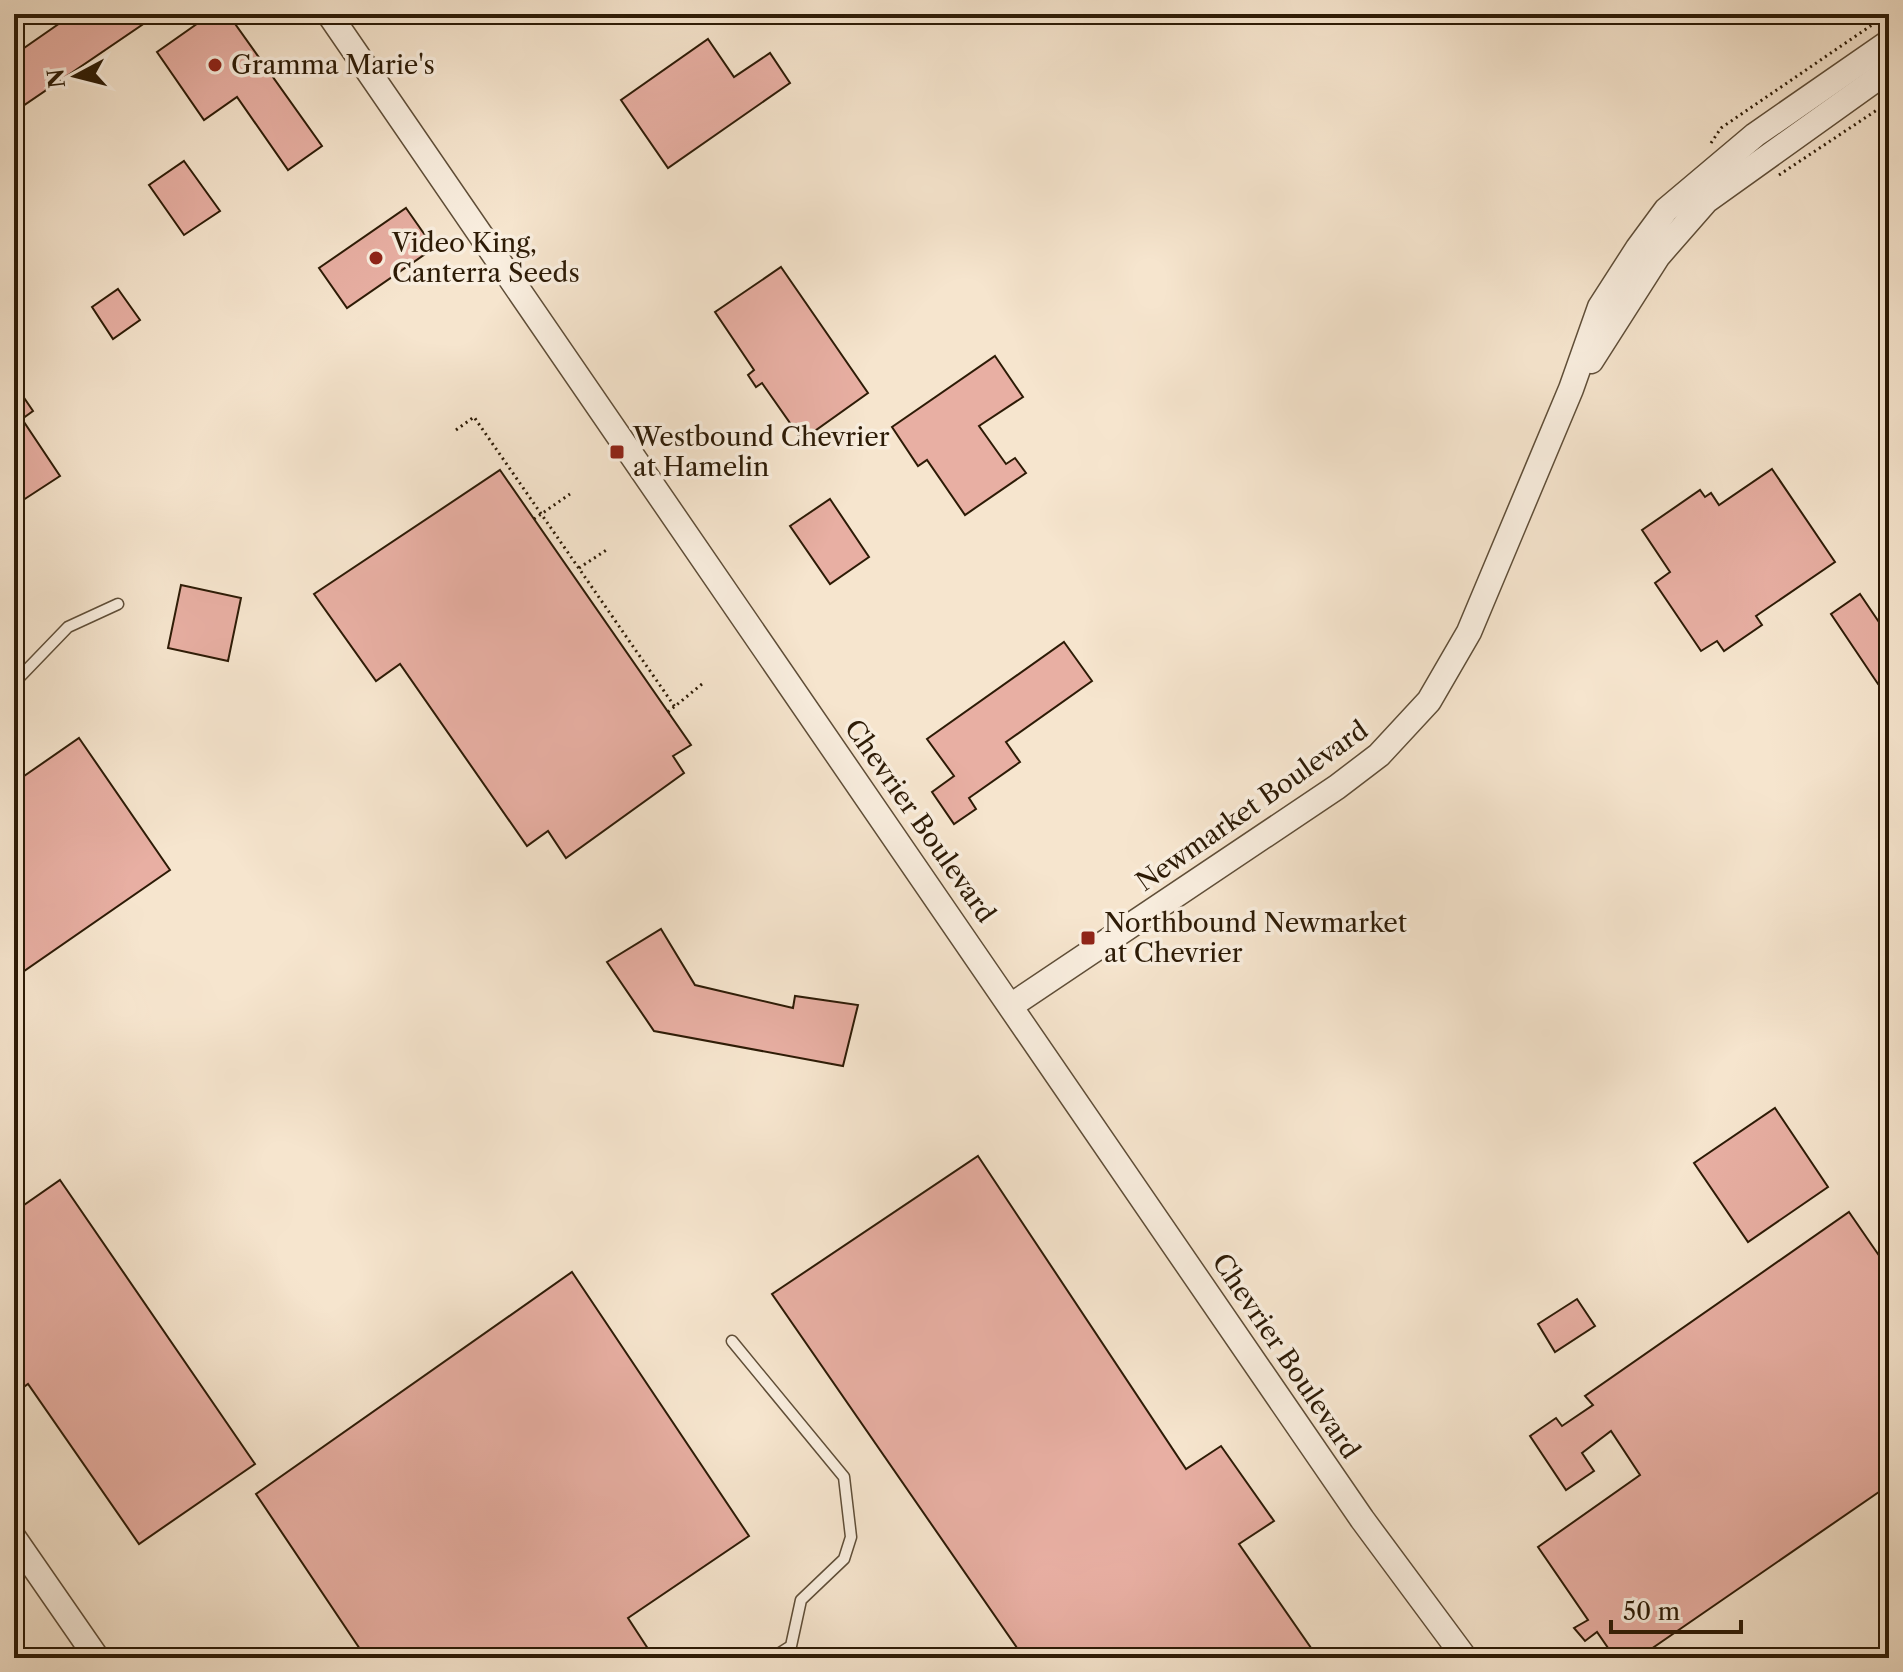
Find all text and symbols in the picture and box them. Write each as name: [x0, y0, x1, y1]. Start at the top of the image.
north arrow: [36, 36, 116, 116]
place label: Gramma Marie's: [231, 49, 435, 81]
marker: Gramma Marie's: [206, 56, 224, 74]
text: N: [42, 67, 71, 90]
place label: Video King, Canterra Seeds: [391, 227, 580, 289]
marker: Video King, Canterra Seeds: [367, 249, 385, 267]
place label: Westbound Chevrier at Hamelin: [632, 421, 890, 483]
marker: Westbound Chevrier at Hamelin: [608, 443, 626, 461]
street label: Chevrier Boulevard: [838, 713, 1002, 929]
street label: Newmarket Boulevard: [1130, 714, 1374, 898]
place label: Northbound Newmarket at Chevrier: [1104, 907, 1408, 969]
marker: Northbound Newmarket at Chevrier: [1079, 929, 1097, 947]
street label: Chevrier Boulevard: [1205, 1247, 1367, 1465]
scale bar: [1611, 1584, 1741, 1634]
text: 50 m: [1623, 1597, 1680, 1626]

